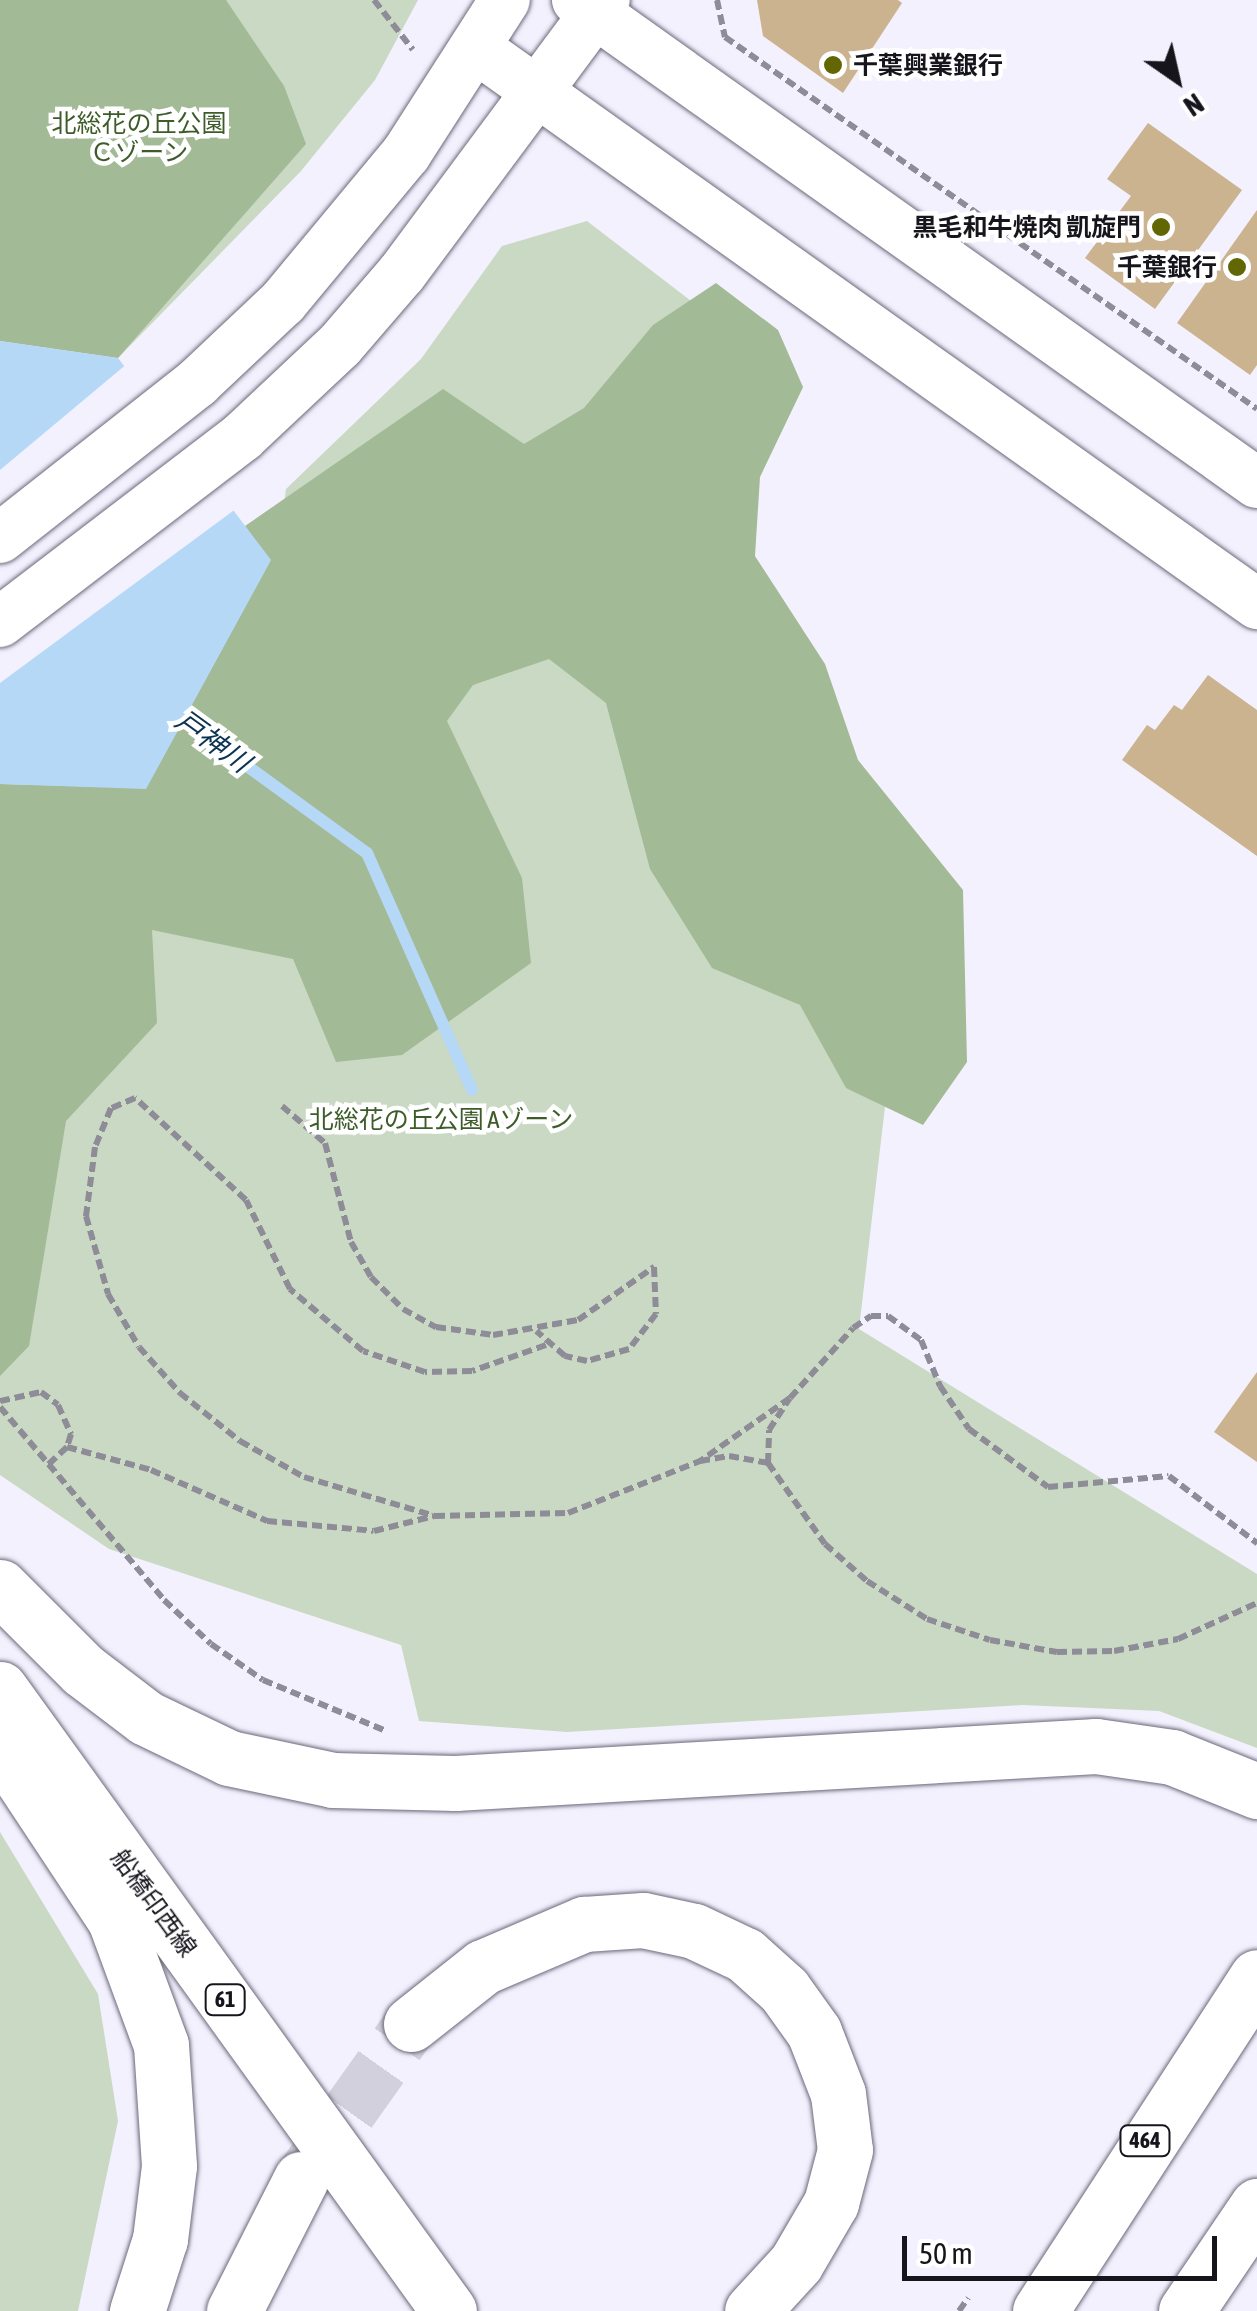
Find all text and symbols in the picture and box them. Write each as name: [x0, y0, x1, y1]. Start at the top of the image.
north arrow: [1127, 30, 1227, 130]
place label: 千葉興業銀行: [853, 50, 1003, 80]
marker: 千葉興業銀行: [822, 54, 844, 76]
text: N: [1178, 87, 1210, 123]
park label: 北総花の丘公園 Ｃゾーン: [52, 109, 226, 168]
place label: 黒毛和牛焼肉 凱旋門: [913, 212, 1141, 242]
marker: 黒毛和牛焼肉 凱旋門: [1150, 216, 1172, 238]
place label: 千葉銀行: [1117, 252, 1217, 282]
marker: 千葉銀行: [1226, 256, 1248, 278]
water label: 戸神川: [169, 703, 257, 779]
park label: 北総花の丘公園 Aゾーン: [308, 1104, 574, 1134]
street label: 船橋印西線: [105, 1844, 203, 1962]
road number: 61: [202, 1983, 248, 2017]
road number: 464: [1118, 2124, 1172, 2158]
scale bar: [907, 2216, 1222, 2278]
text: 50 m: [919, 2236, 973, 2270]

